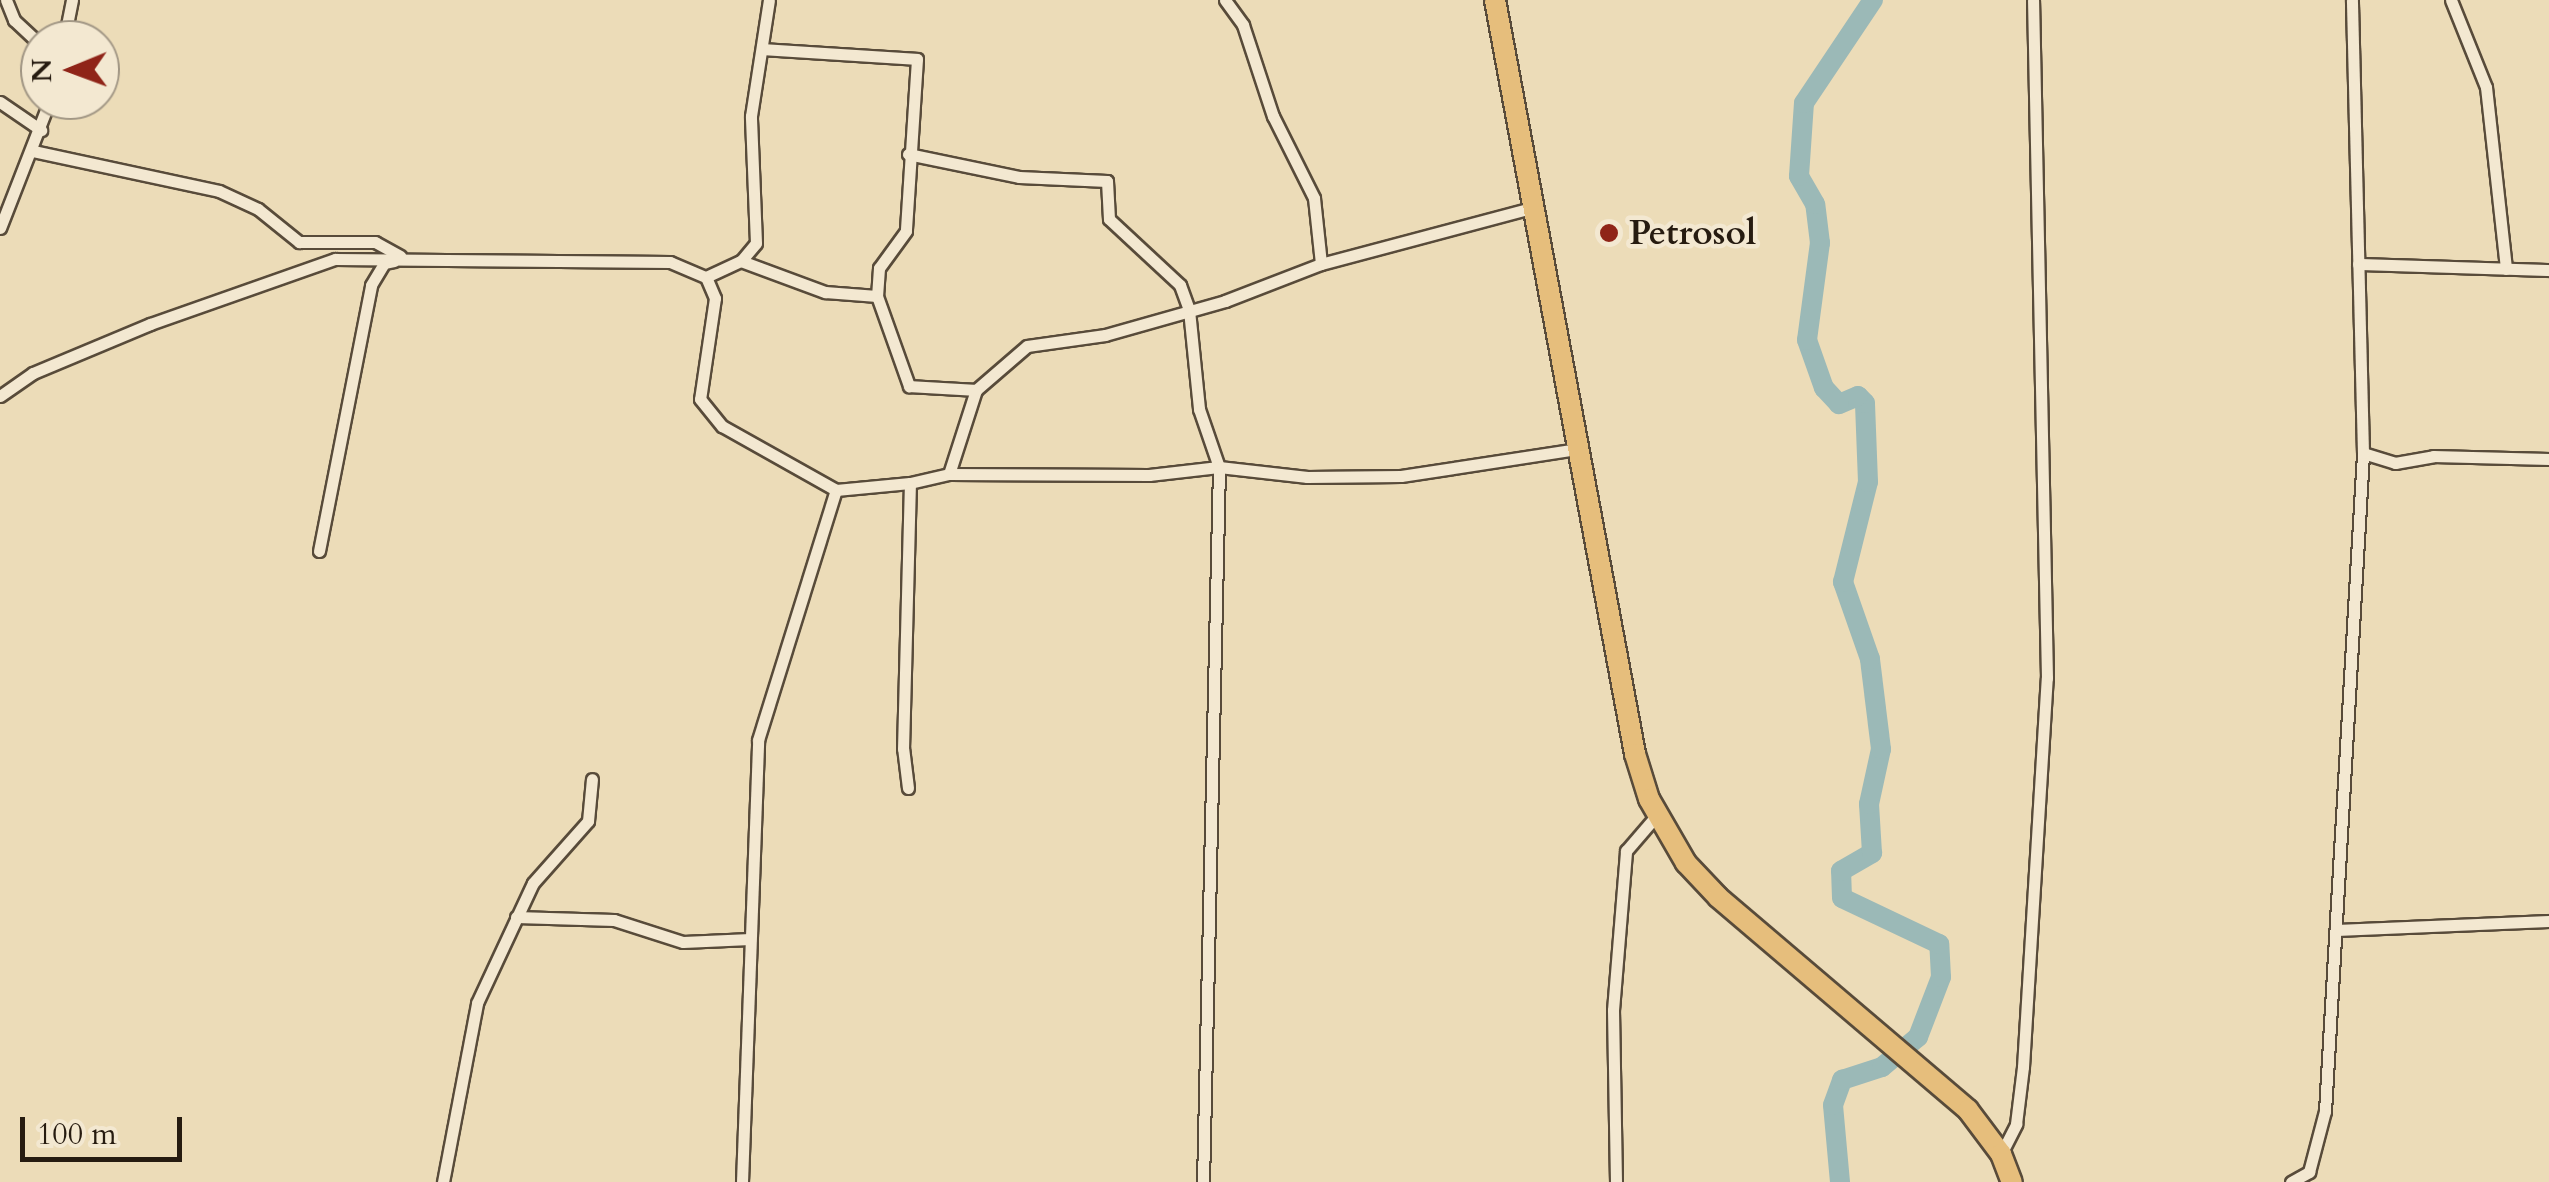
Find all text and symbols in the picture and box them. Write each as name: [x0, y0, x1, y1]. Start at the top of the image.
north arrow: [20, 20, 120, 120]
text: N: [23, 58, 61, 83]
place label: Petrosol: [1629, 212, 1756, 254]
marker: Petrosol: [1598, 222, 1620, 244]
scale bar: [25, 1097, 188, 1159]
text: 100 m: [37, 1114, 117, 1155]

